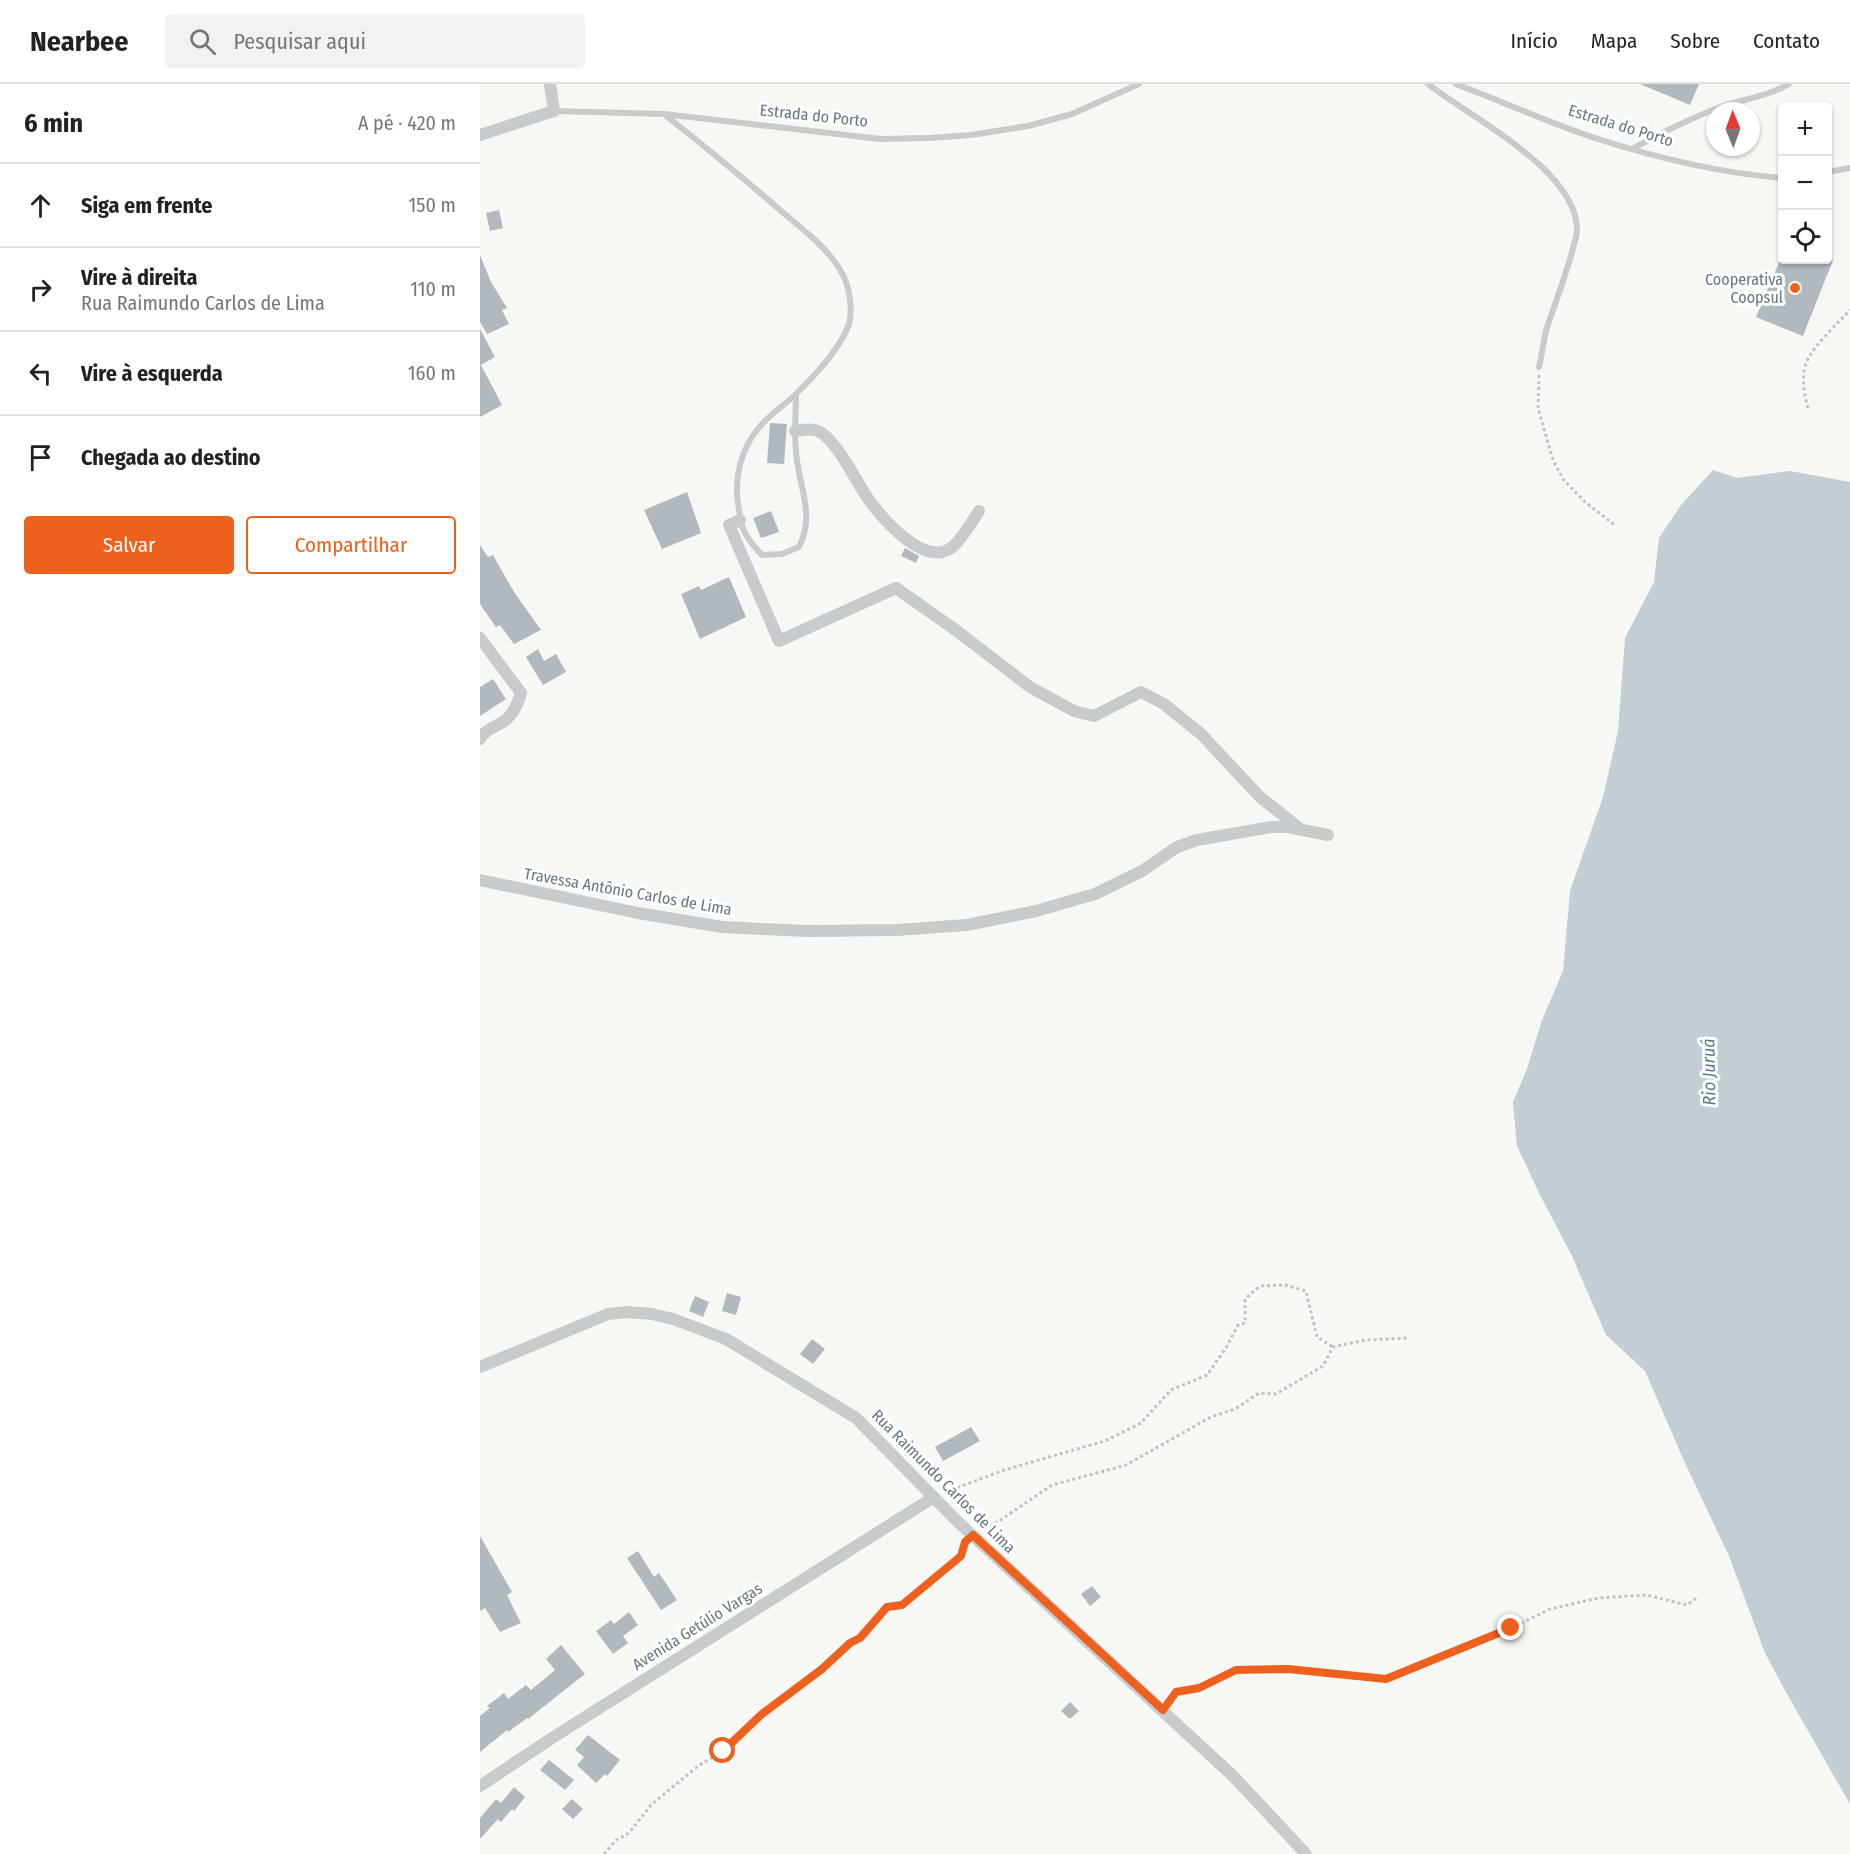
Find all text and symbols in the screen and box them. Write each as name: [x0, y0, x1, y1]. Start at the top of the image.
search box: [165, 14, 585, 68]
text: Nearbee: [30, 25, 129, 58]
icon: search: [186, 25, 219, 58]
text: Pesquisar aqui: [234, 28, 366, 55]
text: Início: [1511, 28, 1558, 54]
text: Mapa: [1591, 28, 1637, 54]
text: Sobre: [1670, 28, 1720, 54]
text: Contato: [1753, 28, 1820, 54]
street label: Estrada do Porto: [759, 100, 869, 131]
street label: Estrada do Porto: [1566, 101, 1676, 150]
north arrow: [1706, 102, 1760, 156]
map controls: [1778, 102, 1832, 264]
button: +: [1778, 102, 1832, 156]
text: 6 min: [24, 108, 83, 139]
text: A pé · 420 m: [358, 111, 456, 135]
button: −: [1778, 156, 1832, 210]
icon: ahead: [24, 189, 57, 222]
text: Siga em frente: [81, 192, 212, 219]
text: 150 m: [409, 193, 456, 217]
button: locate: [1778, 210, 1832, 264]
text: Vire à direita: [81, 264, 197, 291]
place label: Cooperativa Coopsul: [1705, 270, 1783, 307]
icon: right: [24, 273, 57, 306]
text: 110 m: [410, 277, 456, 301]
marker: Cooperativa Coopsul: [1788, 281, 1802, 295]
text: Rua Raimundo Carlos de Lima: [81, 291, 325, 315]
icon: left: [24, 357, 57, 390]
text: Vire à esquerda: [81, 360, 223, 387]
text: 160 m: [408, 361, 456, 385]
icon: arrive: [24, 441, 57, 474]
text: Chegada ao destino: [81, 444, 261, 471]
button: Salvar: [24, 516, 234, 574]
button: Compartilhar: [246, 516, 456, 574]
street label: Travessa Antônio Carlos de Lima: [523, 864, 733, 919]
water label: Rio Juruá: [1697, 1038, 1721, 1106]
street label: Rua Raimundo Carlos de Lima: [868, 1406, 1019, 1557]
street label: Avenida Getúlio Vargas: [629, 1579, 766, 1674]
route end: [1497, 1614, 1523, 1640]
route start: [709, 1737, 735, 1763]

